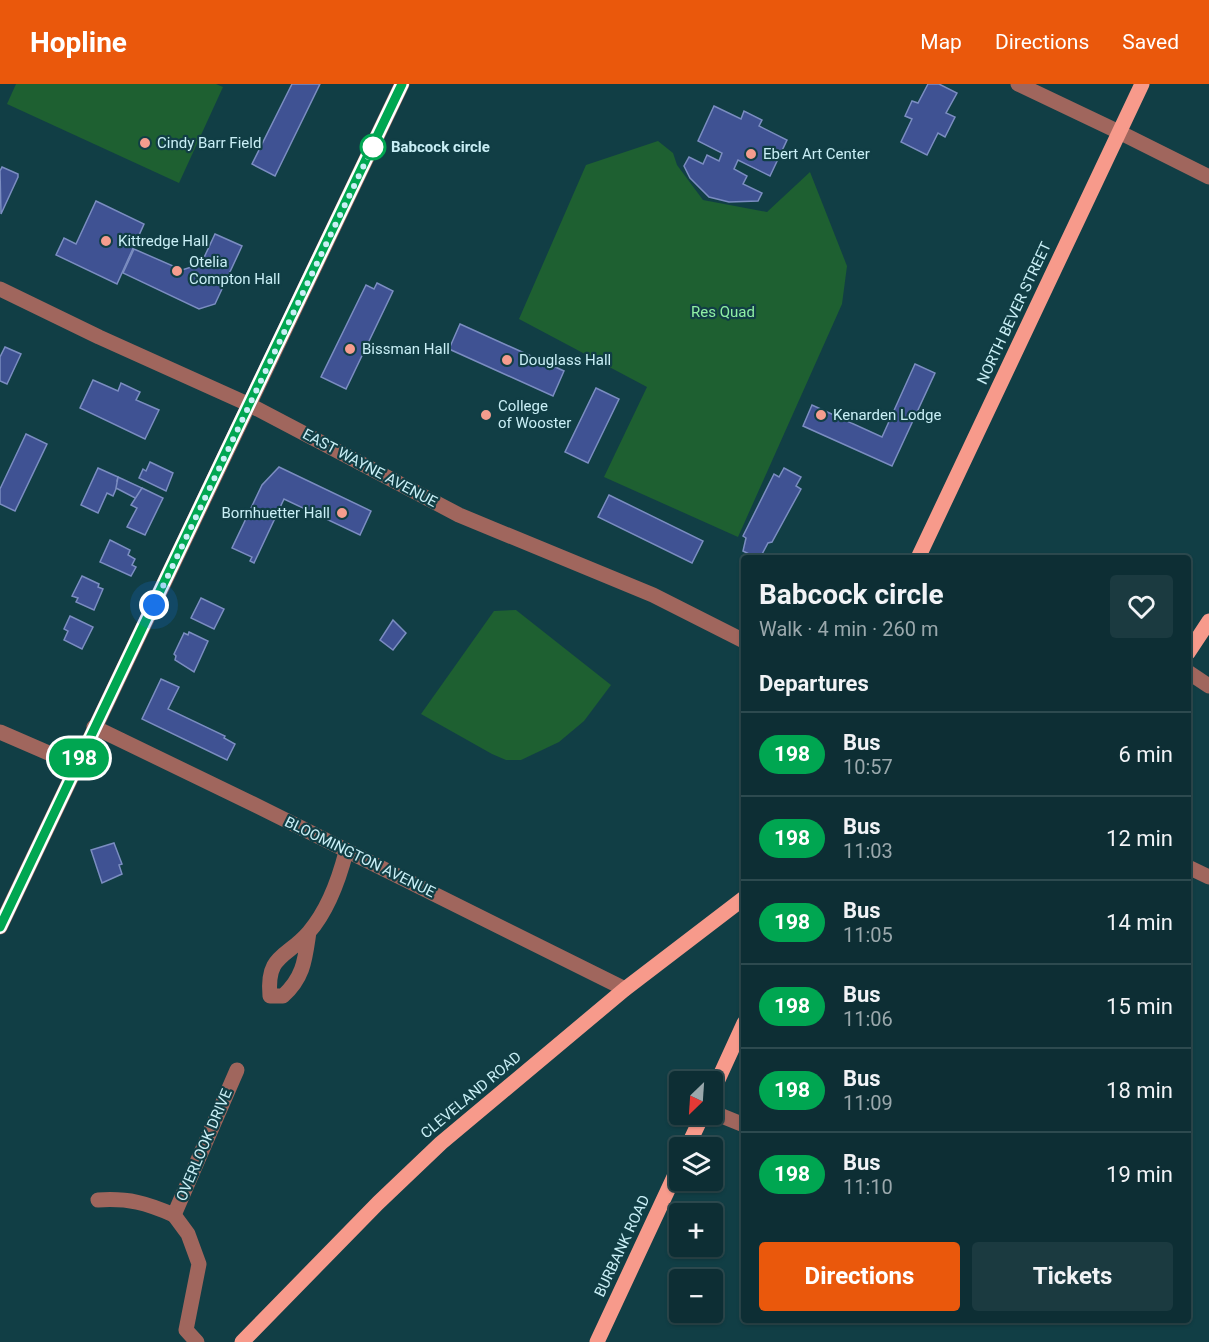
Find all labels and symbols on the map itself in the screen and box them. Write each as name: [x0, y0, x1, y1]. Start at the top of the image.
place label: Cindy Barr Field: [157, 134, 261, 152]
marker: Babcock circle: [360, 134, 386, 160]
marker: Cindy Barr Field: [138, 136, 152, 150]
place label: Babcock circle: [391, 138, 490, 156]
place label: Ebert Art Center: [763, 145, 870, 163]
marker: Ebert Art Center: [744, 147, 758, 161]
place label: Kittredge Hall: [118, 232, 208, 250]
marker: Kittredge Hall: [99, 234, 113, 248]
street label: NORTH BEVER STREET: [973, 239, 1055, 387]
place label: Otelia Compton Hall: [189, 253, 280, 288]
marker: Otelia Compton Hall: [170, 264, 184, 278]
park label: Res Quad: [691, 303, 755, 321]
place label: Bissman Hall: [362, 340, 450, 358]
marker: Bissman Hall: [343, 342, 357, 356]
place label: Douglass Hall: [519, 351, 611, 369]
marker: Douglass Hall: [500, 353, 514, 367]
place label: College of Wooster: [498, 397, 571, 432]
place label: Kenarden Lodge: [833, 406, 941, 424]
marker: College of Wooster: [479, 408, 493, 422]
marker: Kenarden Lodge: [814, 408, 828, 422]
street label: EAST WAYNE AVENUE: [300, 425, 441, 511]
place label: Bornhuetter Hall: [222, 504, 330, 522]
marker: Bornhuetter Hall: [335, 506, 349, 520]
your location: [139, 590, 169, 620]
line badge: 198: [44, 738, 113, 778]
street label: BLOOMINGTON AVENUE: [282, 813, 439, 902]
street label: CLEVELAND ROAD: [417, 1048, 525, 1142]
north arrow: [669, 1071, 723, 1125]
street label: OVERLOOK DRIVE: [172, 1086, 236, 1204]
street label: BURBANK ROAD: [591, 1192, 653, 1300]

